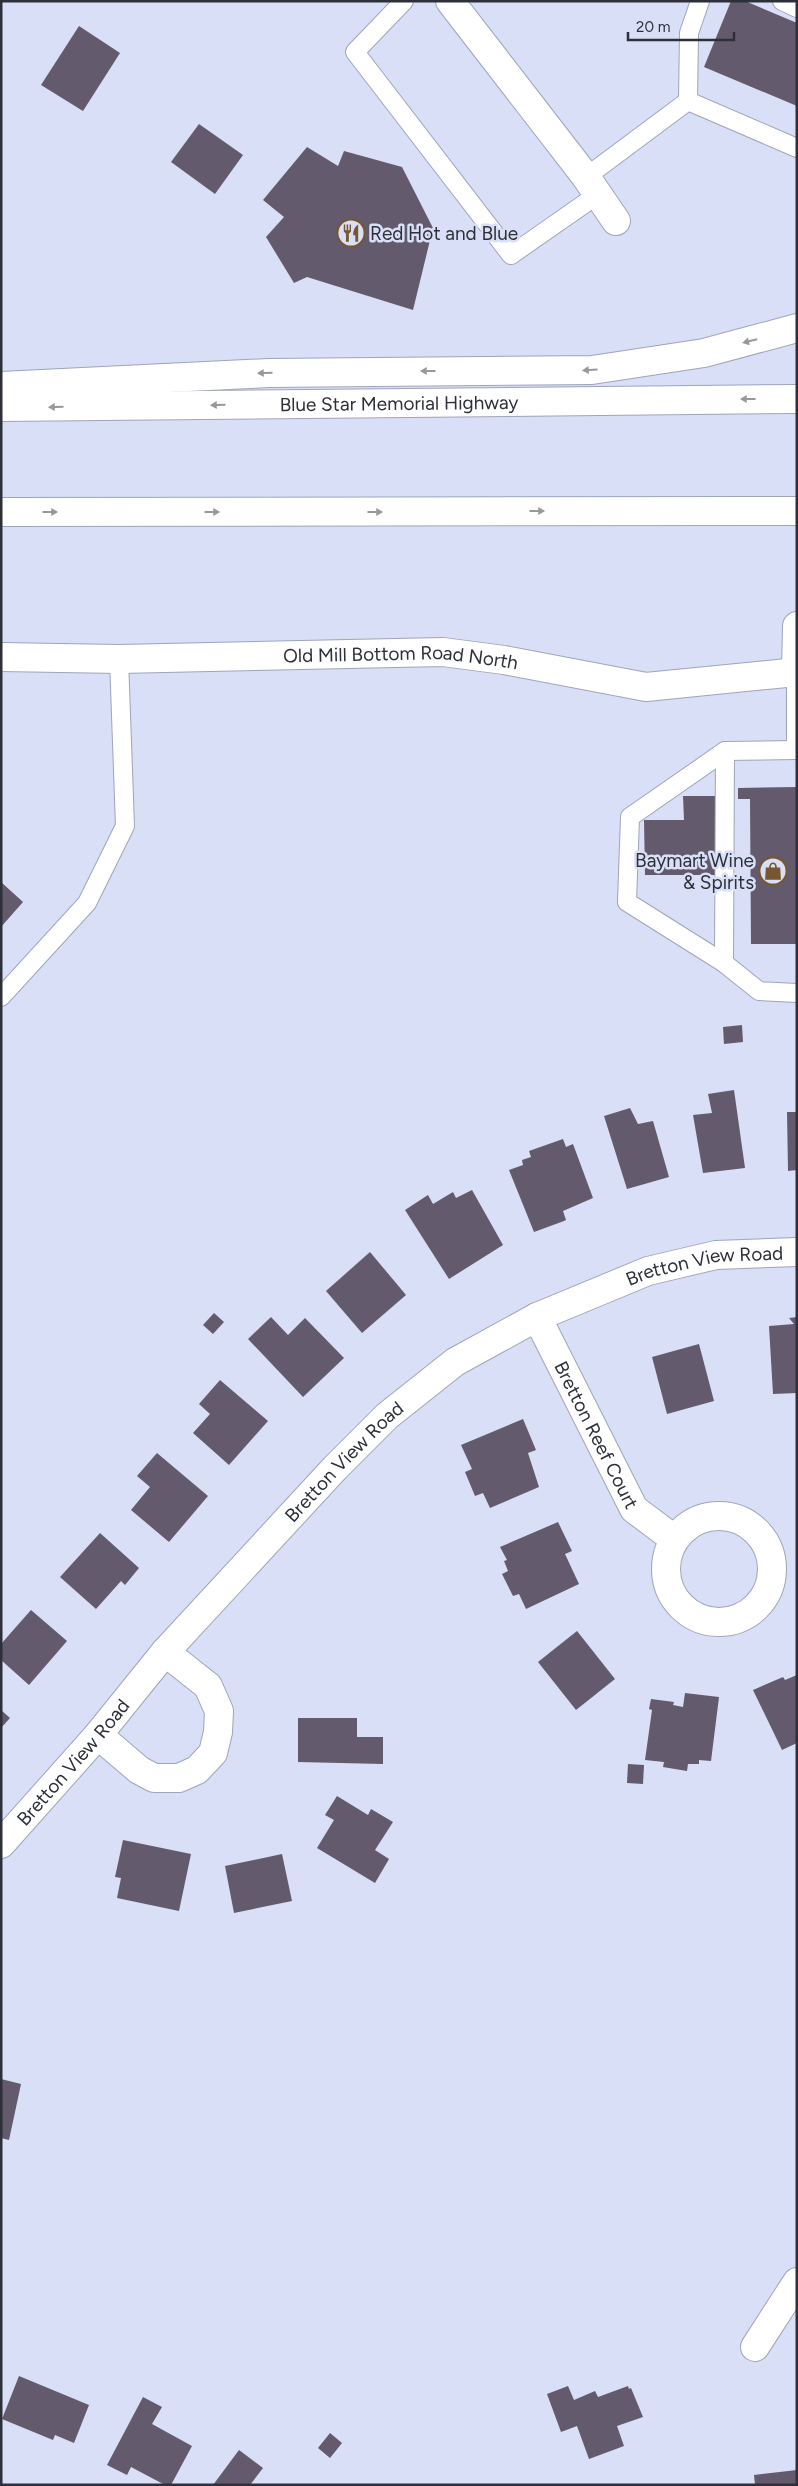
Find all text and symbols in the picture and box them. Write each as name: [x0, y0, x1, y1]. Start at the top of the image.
scale bar: [628, 10, 734, 42]
text: 20 m: [636, 18, 670, 36]
restaurant icon: Red Hot and Blue: [336, 218, 366, 248]
place label: Red Hot and Blue: [370, 222, 518, 245]
one-way arrow: [742, 337, 757, 345]
one-way arrow: [582, 366, 598, 374]
one-way arrow: [419, 367, 435, 375]
one-way arrow: [257, 369, 273, 377]
street label: Blue Star Memorial Highway: [279, 391, 519, 416]
one-way arrow: [740, 395, 756, 403]
one-way arrow: [210, 401, 226, 409]
one-way arrow: [47, 403, 63, 411]
one-way arrow: [530, 507, 546, 515]
one-way arrow: [42, 508, 58, 516]
one-way arrow: [205, 508, 221, 516]
one-way arrow: [367, 508, 383, 516]
street label: Old Mill Bottom Road North: [283, 641, 520, 674]
place label: Baymart Wine & Spirits: [635, 849, 754, 894]
shop icon: Baymart Wine & Spirits: [758, 856, 788, 886]
street label: Bretton View Road: [622, 1242, 783, 1291]
street label: Bretton Reef Court: [549, 1357, 643, 1513]
street label: Bretton View Road: [280, 1397, 408, 1527]
street label: Bretton View Road: [12, 1694, 134, 1830]

